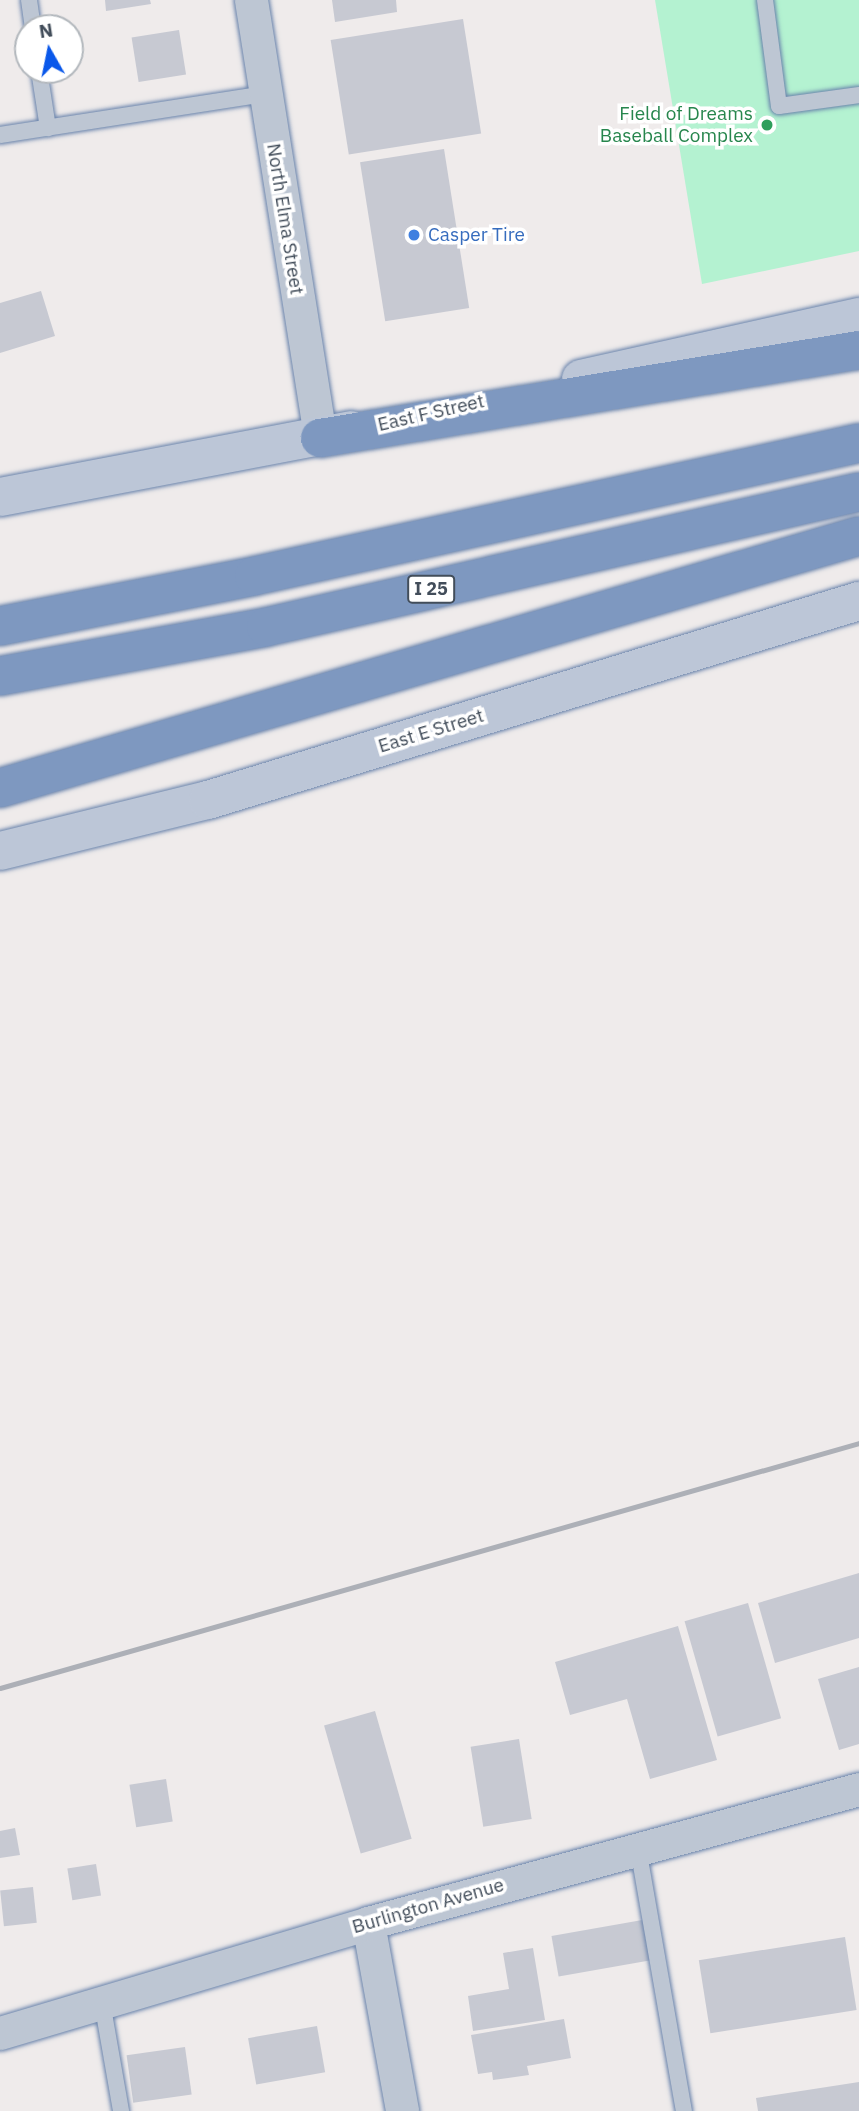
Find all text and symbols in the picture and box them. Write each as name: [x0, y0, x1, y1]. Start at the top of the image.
north arrow: [14, 14, 84, 84]
text: N: [37, 17, 55, 43]
place label: Field of Dreams Baseball Complex: [600, 103, 753, 147]
marker: Field of Dreams Baseball Complex: [759, 117, 775, 133]
street label: North Elma Street: [262, 142, 308, 296]
place label: Casper Tire: [428, 224, 525, 246]
marker: Casper Tire: [406, 227, 422, 243]
street label: East F Street: [375, 390, 487, 436]
road number: I 25: [406, 574, 456, 604]
street label: East E Street: [375, 704, 487, 758]
street label: Burlington Avenue: [349, 1873, 507, 1939]

